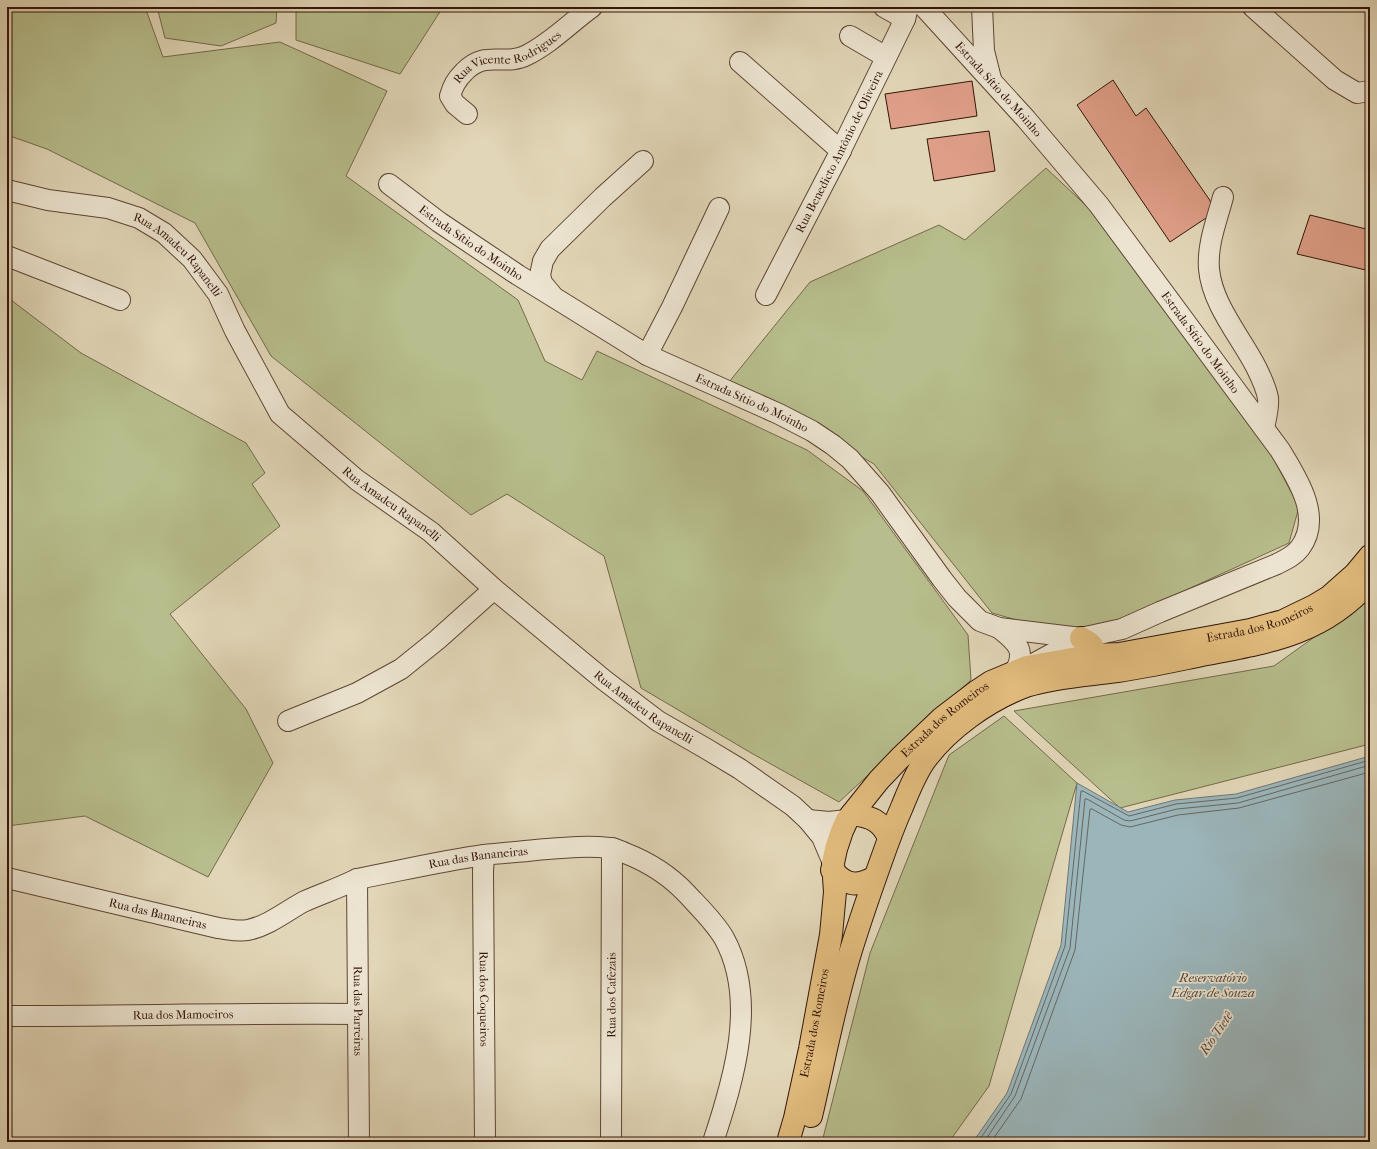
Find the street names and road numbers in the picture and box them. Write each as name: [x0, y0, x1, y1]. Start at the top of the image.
street label: Rua Vicente Rodrigues: [450, 27, 564, 86]
street label: Estrada Sítio do Moinho: [952, 39, 1045, 139]
street label: Rua Benedicto Antônio de Oliveira: [793, 68, 886, 235]
street label: Estrada Sítio do Moinho: [416, 202, 525, 283]
street label: Rua Amadeu Rapanelli: [132, 210, 225, 299]
street label: Estrada Sítio do Moinho: [1158, 289, 1243, 396]
street label: Estrada Sítio do Moinho: [693, 371, 811, 435]
street label: Rua Amadeu Rapanelli: [340, 464, 444, 545]
street label: Estrada dos Romeiros: [1205, 600, 1316, 645]
street label: Rua Amadeu Rapanelli: [591, 668, 696, 747]
street label: Estrada dos Romeiros: [898, 678, 992, 760]
street label: Rua das Bananeiras: [427, 844, 529, 871]
street label: Rua das Bananeiras: [108, 895, 209, 932]
street label: Rua dos Coqueiros: [477, 951, 491, 1047]
street label: Rua dos Cafezais: [604, 952, 619, 1038]
street label: Rua das Parreiras: [351, 966, 365, 1057]
street label: Estrada dos Romeiros: [797, 967, 832, 1079]
street label: Rua dos Mamoeiros: [133, 1007, 234, 1022]

